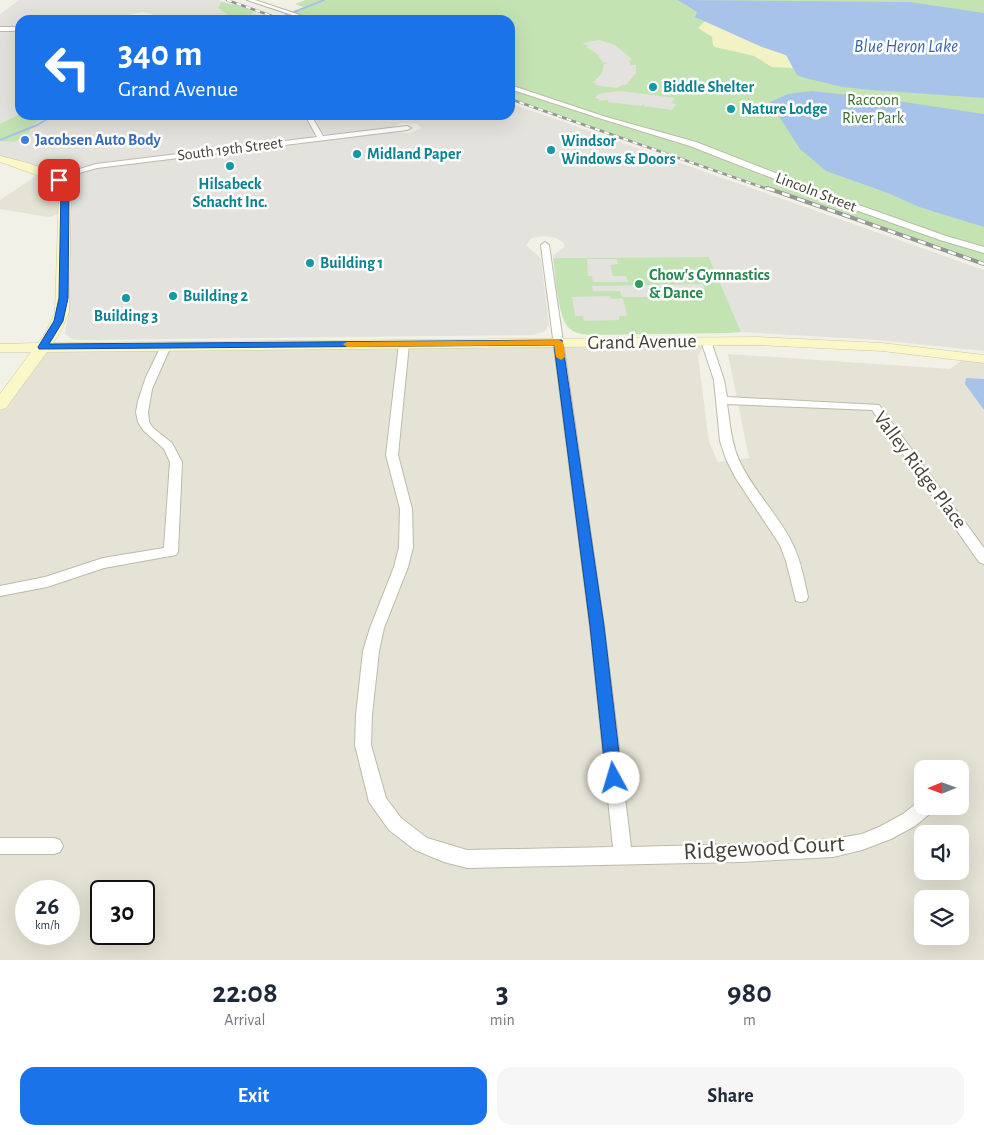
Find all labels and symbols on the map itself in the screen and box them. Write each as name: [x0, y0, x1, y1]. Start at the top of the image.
water label: Blue Heron Lake: [854, 38, 958, 56]
place label: Biddle Shelter: [663, 79, 754, 95]
marker: Biddle Shelter: [647, 81, 659, 93]
park label: Raccoon River Park: [842, 92, 905, 126]
place label: Nature Lodge: [741, 101, 828, 117]
marker: Nature Lodge: [725, 103, 737, 115]
place label: Jacobsen Auto Body: [35, 132, 162, 149]
place label: Windsor Windows & Doors: [561, 133, 676, 167]
marker: Jacobsen Auto Body: [19, 134, 31, 146]
street label: South 19th Street: [176, 135, 284, 163]
marker: Windsor Windows & Doors: [545, 144, 557, 156]
place label: Midland Paper: [367, 146, 461, 162]
marker: Midland Paper: [351, 148, 363, 160]
pin: [38, 159, 80, 201]
marker: Hilsabeck Schacht Inc.: [224, 160, 236, 172]
street label: Lincoln Street: [773, 169, 859, 215]
place label: Hilsabeck Schacht Inc.: [192, 176, 268, 210]
place label: Building 1: [320, 255, 383, 271]
marker: Building 1: [304, 257, 316, 269]
place label: Chow's Gymnastics & Dance: [649, 267, 770, 301]
marker: Chow's Gymnastics & Dance: [633, 278, 645, 290]
place label: Building 2: [183, 288, 248, 304]
marker: Building 2: [167, 290, 179, 302]
marker: Building 3: [120, 292, 132, 304]
place label: Building 3: [94, 308, 158, 324]
street label: Grand Avenue: [587, 331, 697, 353]
street label: Valley Ridge Place: [870, 408, 970, 532]
position arrow: [587, 751, 639, 803]
north arrow: [914, 760, 969, 815]
street label: Ridgewood Court: [683, 832, 846, 864]
speed limit sign: 30: [90, 880, 155, 945]

